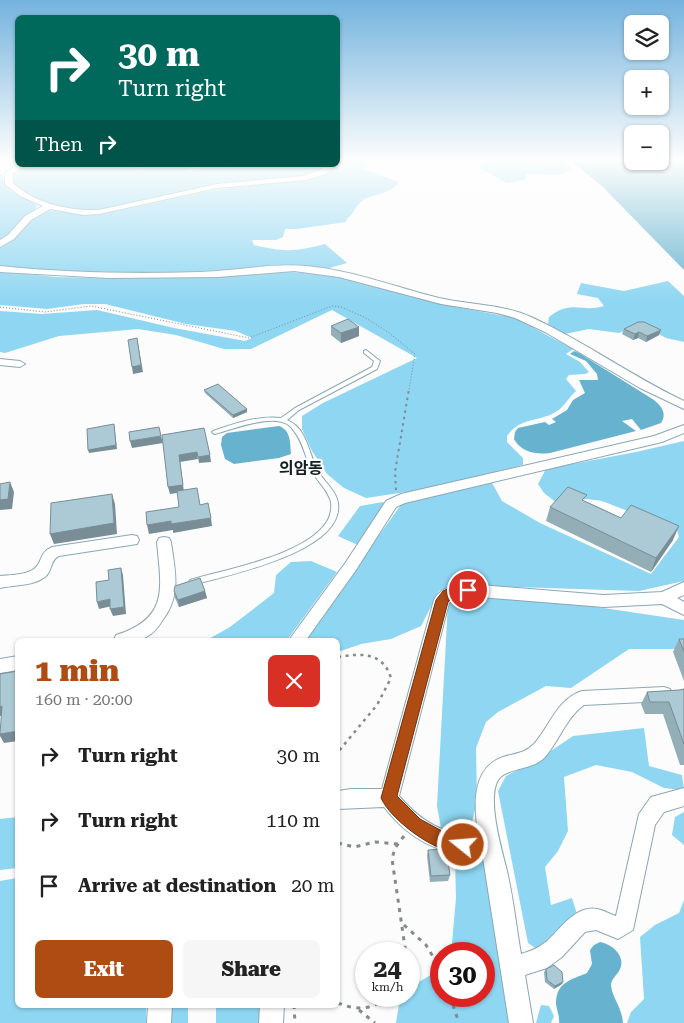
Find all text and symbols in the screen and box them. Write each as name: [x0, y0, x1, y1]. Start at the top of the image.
map controls: [624, 15, 669, 170]
button: layers: [624, 15, 669, 60]
text: 30 m: [118, 34, 200, 75]
icon: right: [35, 35, 100, 100]
button: +: [624, 70, 669, 115]
text: Turn right: [118, 76, 226, 101]
button: −: [624, 125, 669, 170]
icon: right: [93, 130, 121, 158]
text: Then: [35, 133, 83, 156]
district label: 의암동: [279, 459, 323, 478]
pin: [447, 569, 489, 611]
icon: arrive: [454, 576, 482, 604]
text: 1 min: [35, 653, 119, 688]
button: close: [268, 655, 320, 707]
text: 160 m · 20:00: [35, 690, 133, 709]
icon: right: [35, 742, 63, 770]
text: Turn right: [78, 744, 178, 767]
text: 30 m: [277, 744, 320, 767]
icon: right: [35, 807, 63, 835]
text: Turn right: [78, 809, 178, 832]
text: 110 m: [266, 809, 320, 832]
position arrow: [436, 818, 488, 870]
icon: arrive: [35, 872, 63, 900]
text: Arrive at destination: [78, 874, 276, 897]
text: 20 m: [291, 874, 335, 897]
button: Exit: [35, 940, 173, 998]
button: Share: [183, 940, 320, 998]
speed limit sign: 30: [430, 942, 495, 1007]
text: 24: [373, 954, 402, 983]
text: km/h: [371, 980, 404, 994]

